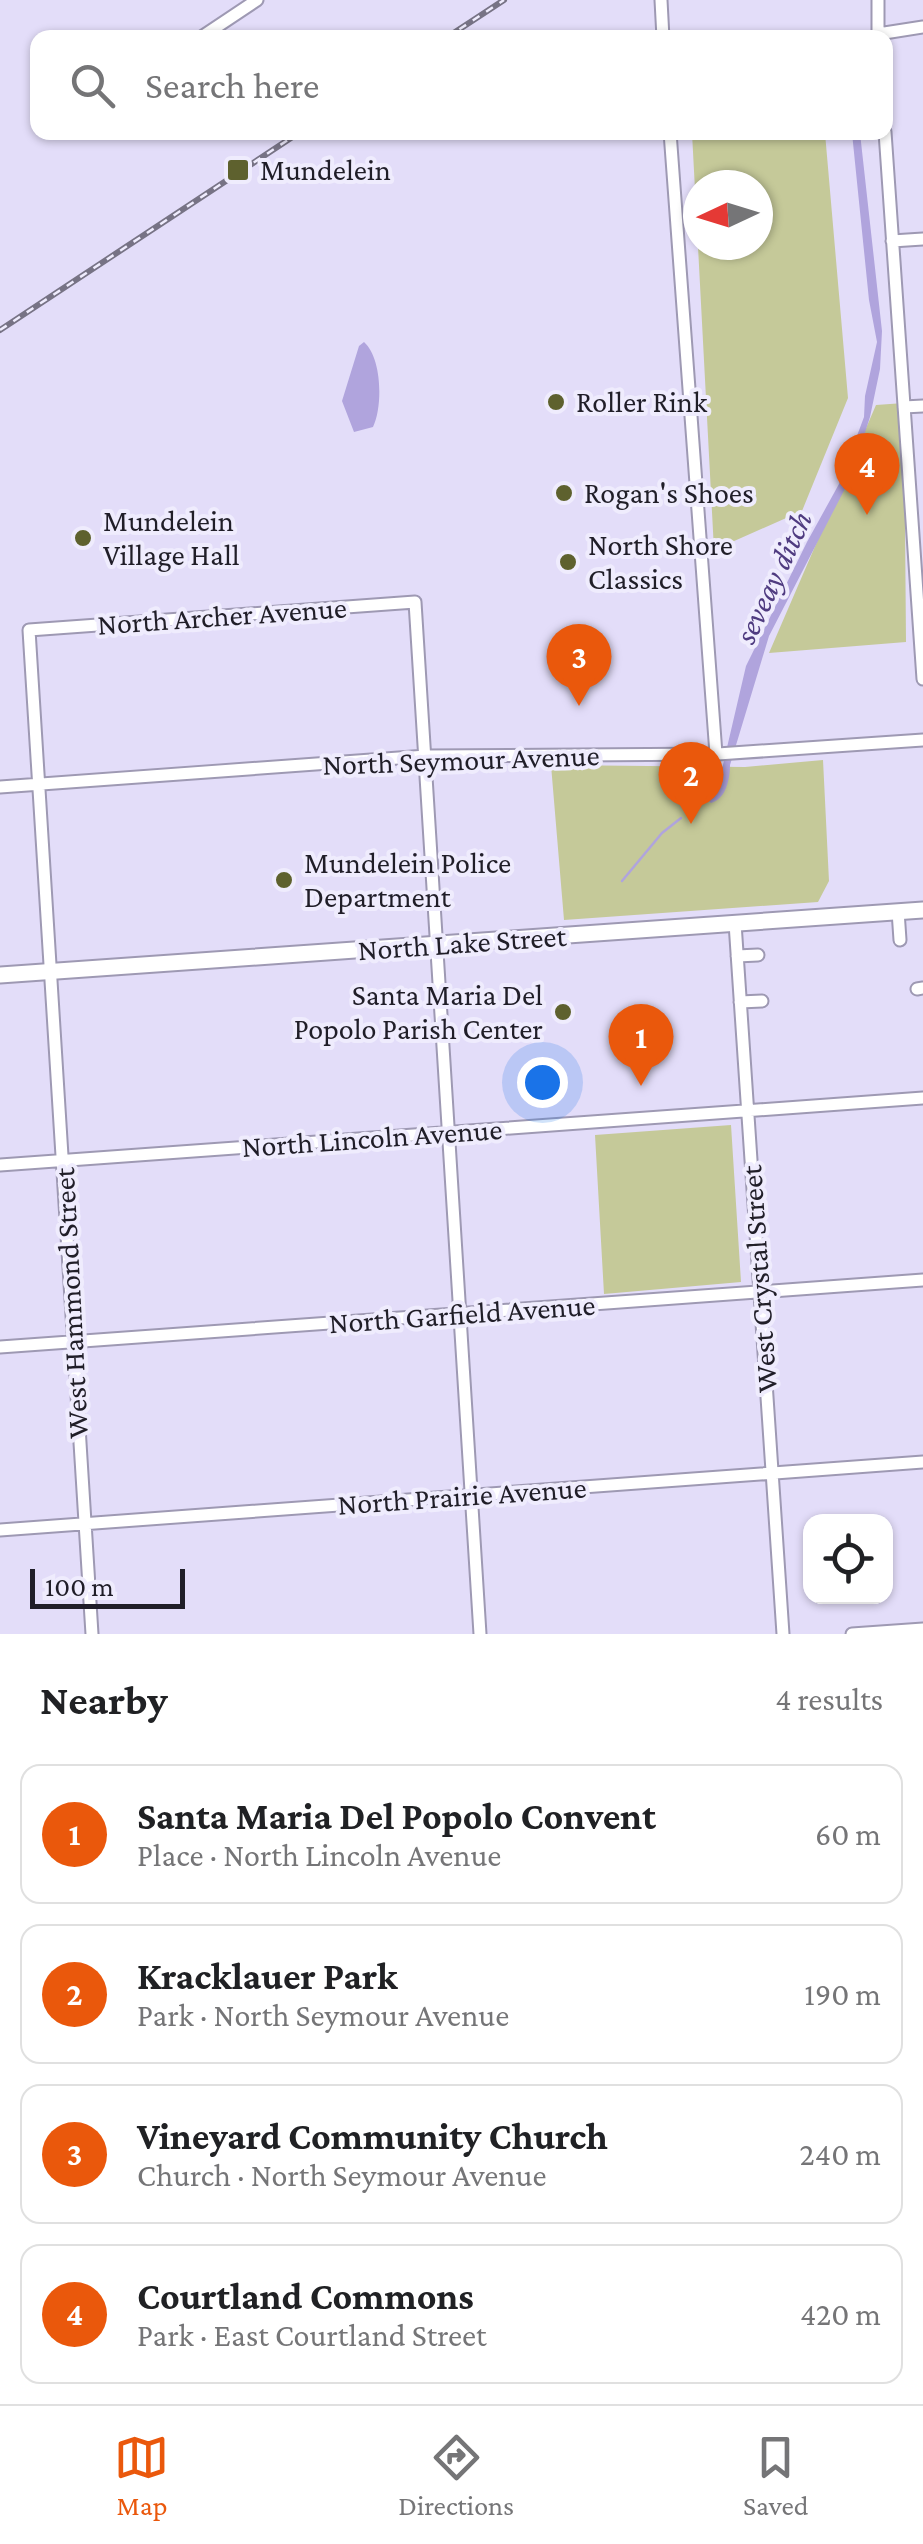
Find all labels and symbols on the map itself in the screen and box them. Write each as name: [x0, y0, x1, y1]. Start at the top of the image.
place label: Mundelein: [260, 153, 391, 186]
marker: Mundelein: [225, 157, 251, 183]
north arrow: [683, 170, 773, 260]
place label: Roller Rink: [576, 385, 708, 418]
marker: Roller Rink: [545, 391, 567, 413]
pin: 4: [834, 432, 900, 515]
place label: Rogan's Shoes: [584, 476, 754, 510]
marker: Rogan's Shoes: [553, 482, 575, 504]
place label: Mundelein Village Hall: [103, 504, 240, 572]
water label: seveay ditch: [726, 505, 819, 650]
marker: Mundelein Village Hall: [72, 527, 94, 549]
place label: North Shore Classics: [588, 528, 733, 595]
marker: North Shore Classics: [557, 551, 579, 573]
street label: North Archer Avenue: [96, 590, 348, 641]
pin: 3: [546, 624, 612, 706]
street label: North Seymour Avenue: [322, 738, 600, 782]
pin: 2: [658, 742, 724, 824]
place label: Mundelein Police Department: [304, 846, 511, 914]
marker: Mundelein Police Department: [273, 869, 295, 891]
street label: North Lake Street: [357, 919, 568, 966]
place label: Santa Maria Del Popolo Parish Center: [294, 978, 543, 1046]
marker: Santa Maria Del Popolo Parish Center: [552, 1001, 574, 1023]
pin: 1: [608, 1004, 674, 1086]
your location: [517, 1057, 568, 1108]
street label: North Lincoln Avenue: [241, 1112, 503, 1163]
street label: West Crystal Street: [734, 1163, 784, 1394]
street label: West Hammond Street: [47, 1166, 94, 1439]
street label: North Garfield Avenue: [328, 1288, 596, 1339]
street label: North Prairie Avenue: [336, 1470, 587, 1521]
scale bar: [30, 1564, 185, 1608]

